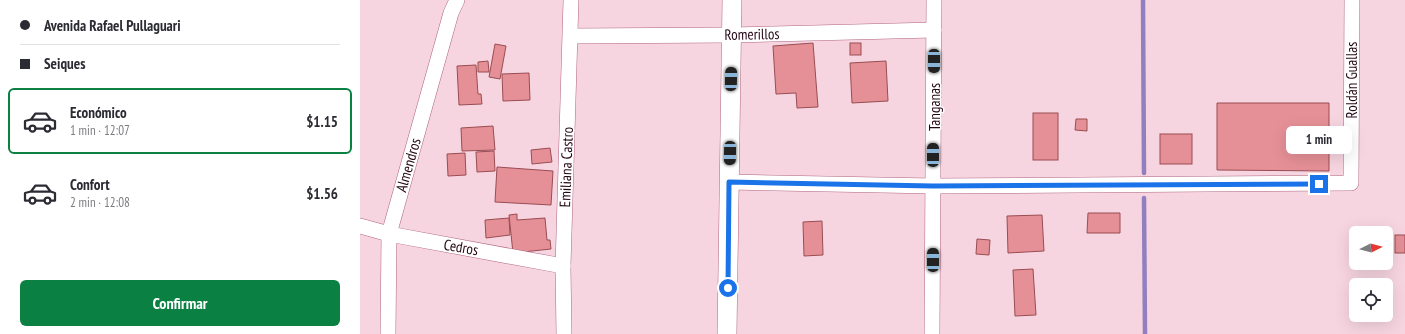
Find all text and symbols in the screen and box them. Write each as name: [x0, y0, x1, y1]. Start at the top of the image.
text: Avenida Rafael Pullaguari: [44, 16, 181, 35]
street label: Romerillos: [724, 24, 780, 44]
street label: Roldán Guallas: [1342, 42, 1361, 118]
car: [928, 49, 940, 73]
text: Seiques: [44, 54, 85, 73]
car: [725, 67, 737, 91]
street label: Tanganas: [925, 83, 944, 131]
icon: car: [22, 103, 58, 139]
text: Económico: [70, 103, 127, 122]
text: $1.15: [306, 112, 338, 131]
text: 1 min · 12:07: [70, 122, 130, 139]
street label: Emiliana Castro: [555, 126, 577, 208]
callout: 1 min: [1286, 126, 1352, 154]
text: 1 min: [1306, 131, 1332, 148]
street label: Almendros: [391, 136, 425, 194]
car: [724, 141, 736, 165]
car: [927, 143, 939, 167]
icon: car: [22, 175, 58, 211]
text: Confort: [70, 175, 110, 194]
route end: [1310, 175, 1328, 193]
text: $1.56: [306, 184, 338, 203]
text: 2 min · 12:08: [70, 194, 130, 211]
north arrow: [1349, 226, 1393, 270]
map controls: [1349, 226, 1393, 322]
street label: Cedros: [442, 235, 480, 259]
car: [927, 248, 939, 272]
button: locate: [1349, 278, 1393, 322]
route start: [719, 279, 737, 297]
button: Confirmar: [20, 280, 340, 326]

